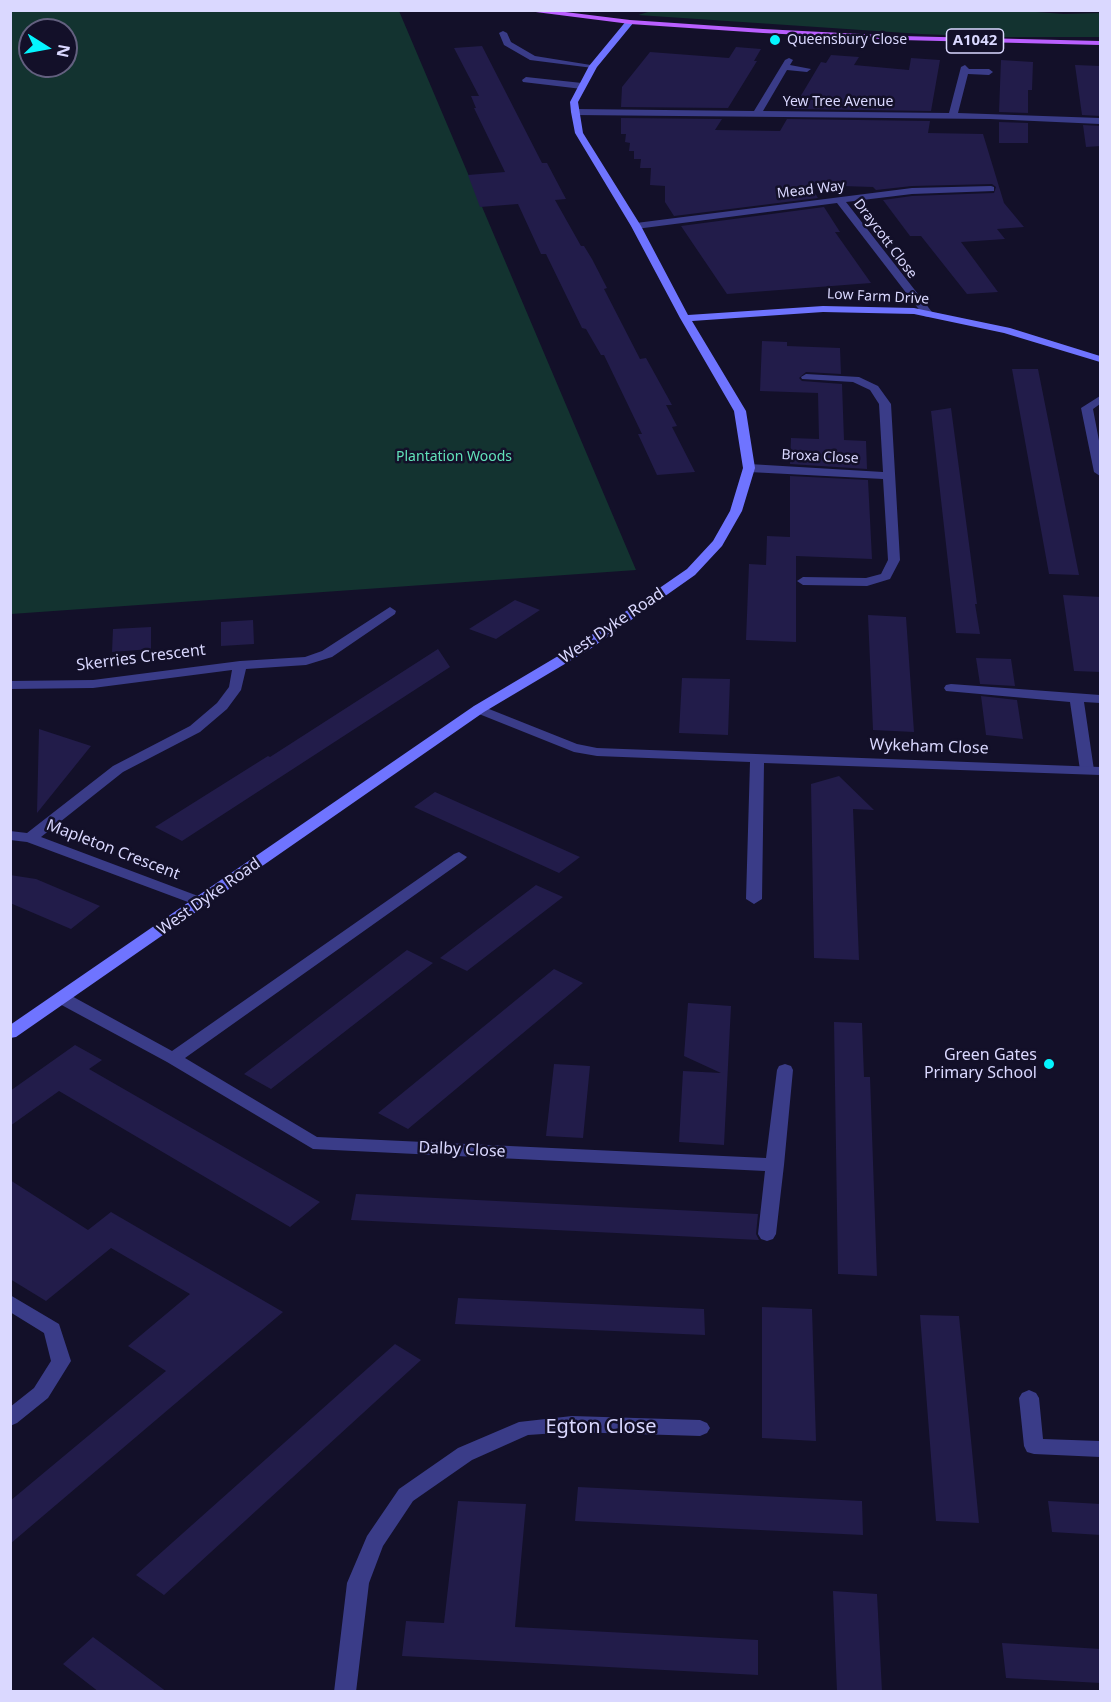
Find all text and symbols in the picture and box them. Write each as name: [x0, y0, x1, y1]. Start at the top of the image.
north arrow: [18, 18, 78, 78]
road number: A1042: [946, 29, 1004, 53]
place label: Queensbury Close: [787, 32, 907, 48]
marker: Queensbury Close: [768, 33, 782, 47]
text: N: [52, 43, 76, 60]
street label: Yew Tree Avenue: [783, 94, 893, 110]
street label: Mead Way: [776, 177, 846, 203]
street label: Draycott Close: [850, 196, 920, 282]
street label: Low Farm Drive: [826, 286, 930, 308]
street label: Broxa Close: [781, 447, 859, 467]
park label: Plantation Woods: [396, 449, 512, 465]
street label: West Dyke Road: [556, 584, 668, 668]
street label: Skerries Crescent: [75, 641, 207, 675]
street label: Wykeham Close: [869, 735, 989, 759]
street label: Mapleton Crescent: [44, 816, 182, 884]
street label: West Dyke Road: [154, 854, 264, 940]
place label: Green Gates Primary School: [924, 1045, 1037, 1083]
marker: Green Gates Primary School: [1042, 1057, 1056, 1071]
street label: Dalby Close: [418, 1138, 506, 1162]
street label: Egton Close: [545, 1415, 657, 1439]

